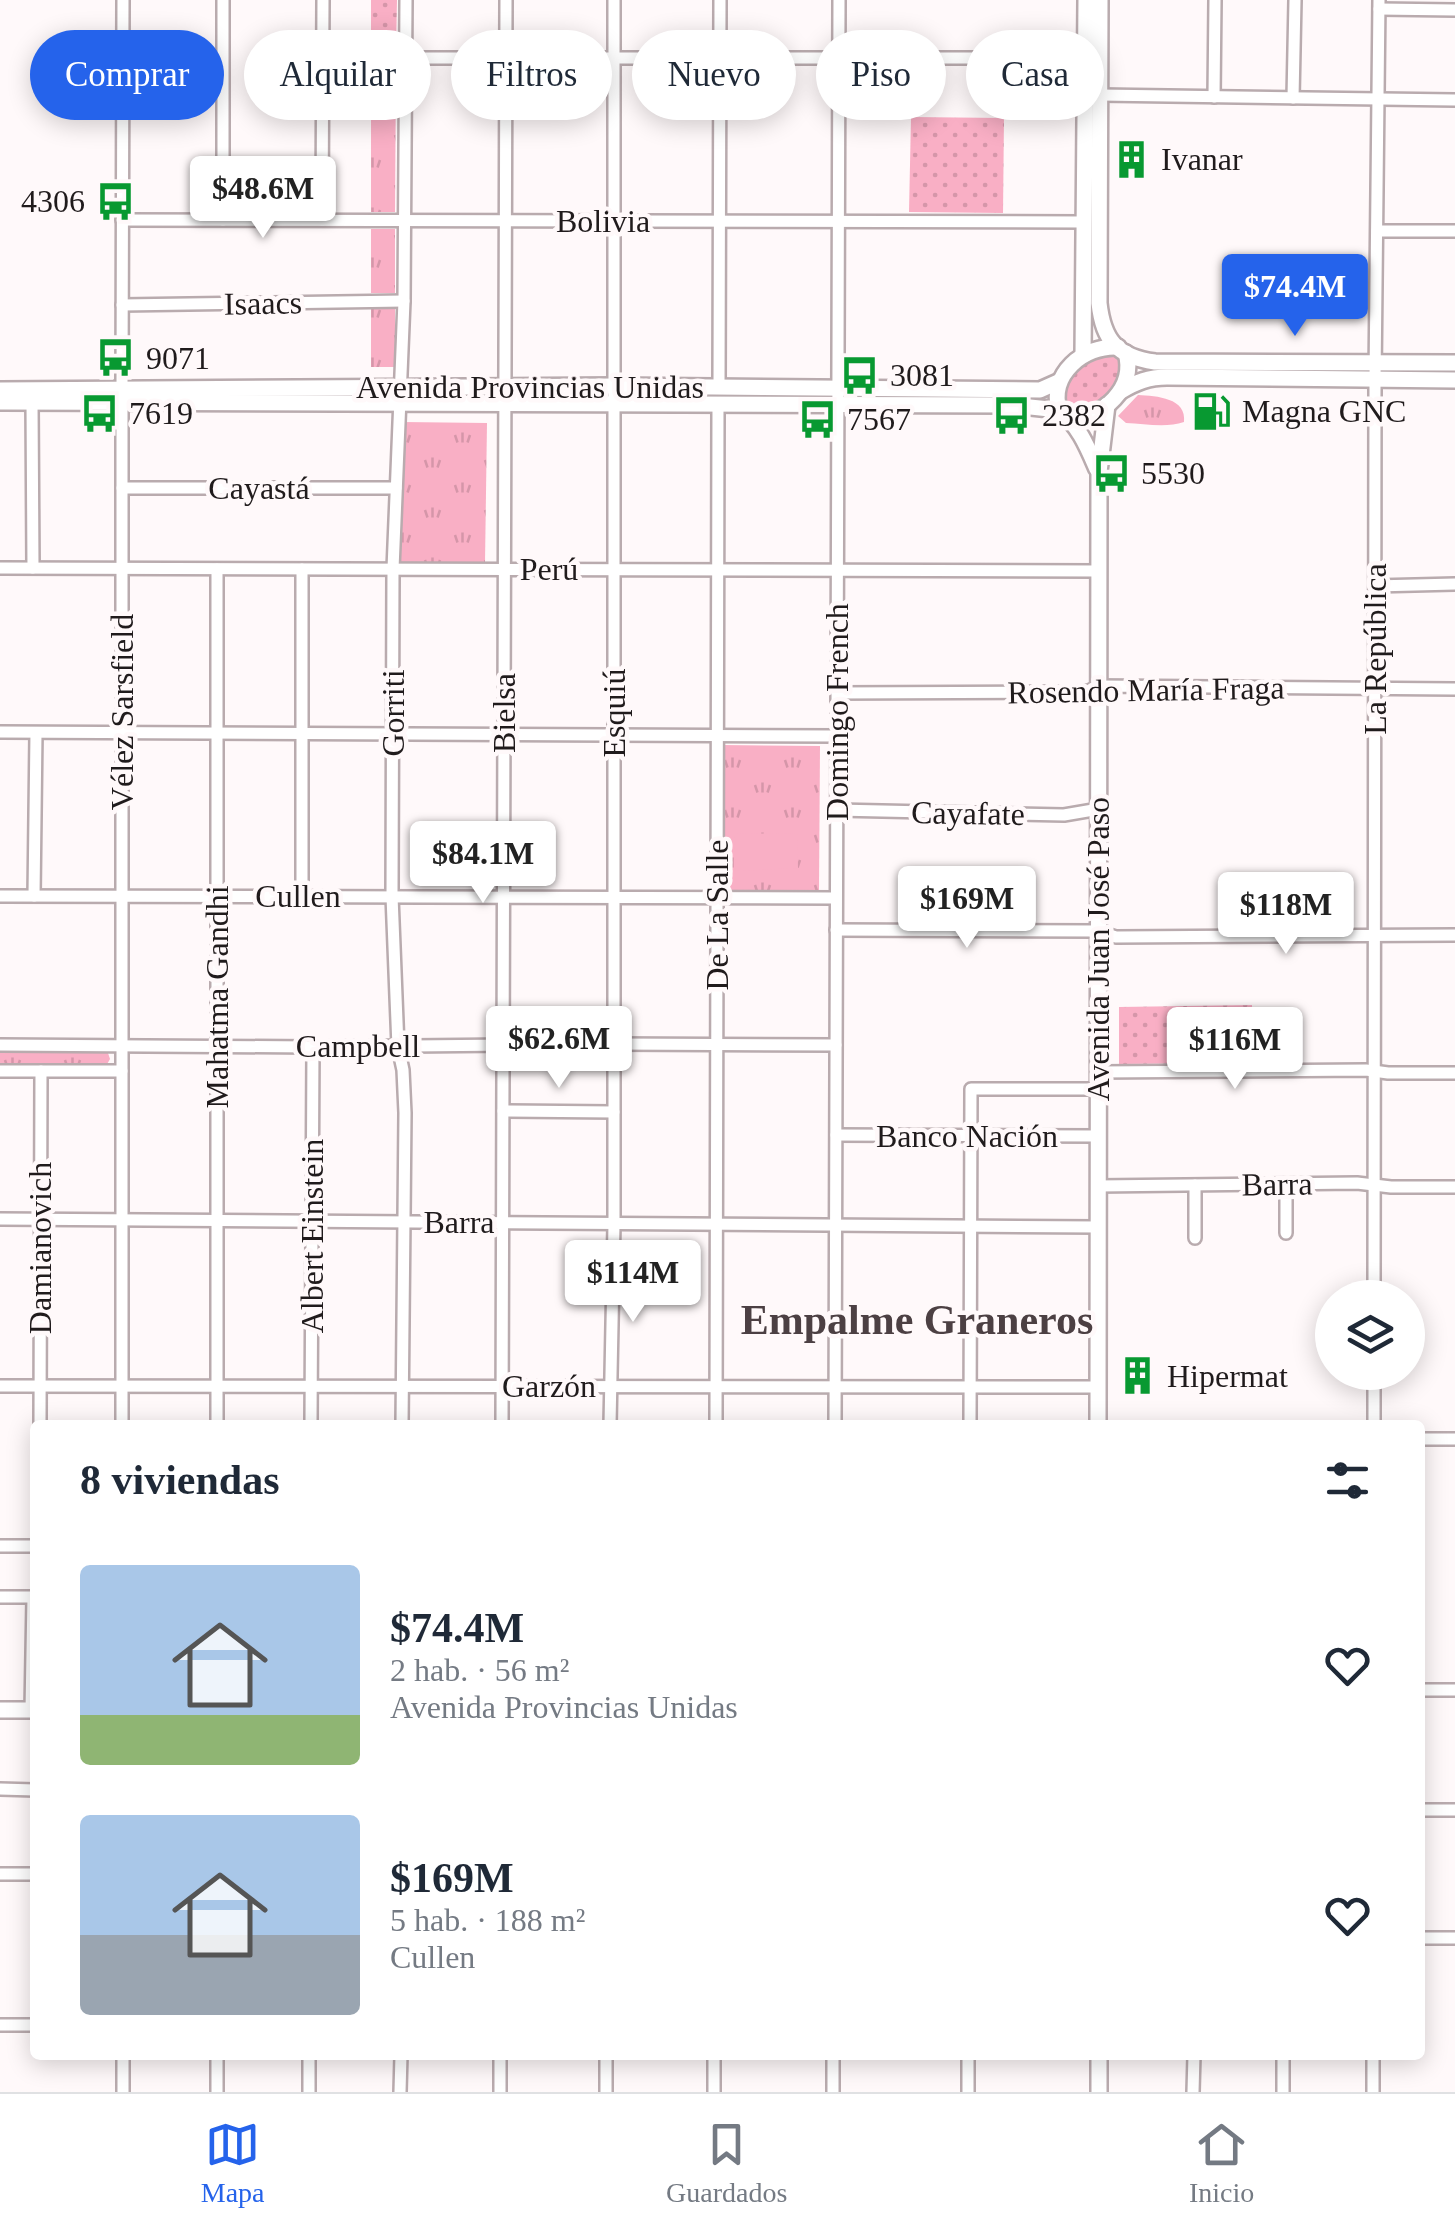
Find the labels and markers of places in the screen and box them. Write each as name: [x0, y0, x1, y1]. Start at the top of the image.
building icon: Ivanar: [1110, 138, 1152, 180]
place label: Ivanar: [1161, 141, 1243, 177]
pin: $48.6M: [182, 156, 344, 241]
bus stop icon: 4306: [94, 180, 136, 222]
place label: 4306: [21, 183, 85, 219]
pin: $74.4M: [1214, 254, 1376, 339]
bus stop icon: 9071: [95, 337, 137, 379]
place label: 9071: [146, 340, 210, 376]
bus stop icon: 3081: [839, 354, 881, 396]
place label: 3081: [890, 357, 954, 393]
fuel station icon: Magna GNC: [1191, 390, 1233, 432]
bus stop icon: 7619: [78, 392, 120, 434]
place label: Magna GNC: [1242, 393, 1406, 429]
bus stop icon: 2382: [991, 394, 1033, 436]
place label: 7619: [129, 395, 193, 431]
place label: 2382: [1042, 397, 1106, 433]
bus stop icon: 7567: [796, 398, 838, 440]
place label: 7567: [847, 401, 911, 437]
bus stop icon: 5530: [1090, 452, 1132, 494]
place label: 5530: [1141, 455, 1205, 491]
pin: $84.1M: [402, 821, 564, 906]
pin: $169M: [897, 866, 1037, 951]
pin: $118M: [1216, 872, 1356, 957]
pin: $62.6M: [478, 1006, 640, 1091]
pin: $116M: [1165, 1007, 1305, 1092]
pin: $114M: [563, 1240, 703, 1325]
building icon: Hipermat: [1116, 1355, 1158, 1397]
place label: Hipermat: [1167, 1358, 1288, 1394]

